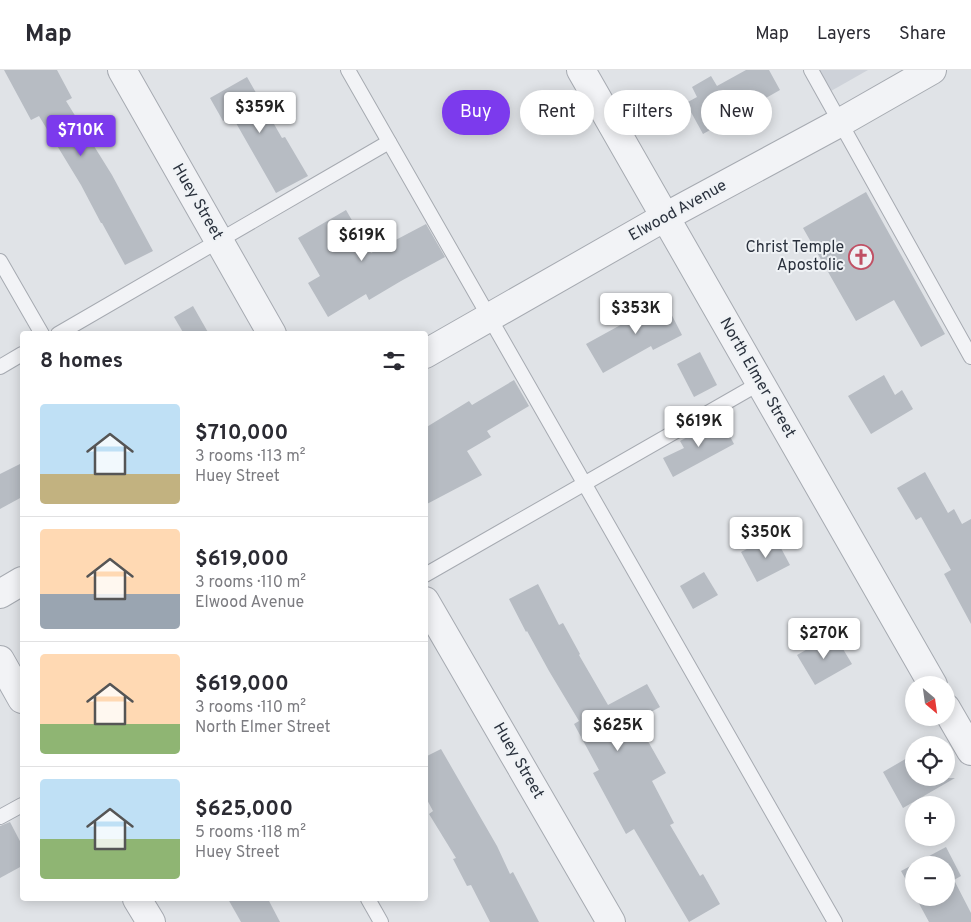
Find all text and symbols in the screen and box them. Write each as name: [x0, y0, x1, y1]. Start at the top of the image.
text: Map: [25, 20, 72, 50]
text: Map: [755, 23, 789, 46]
text: Layers: [817, 23, 871, 46]
text: Share: [899, 23, 946, 46]
chip: Buy: [442, 90, 510, 135]
chip: Rent: [520, 90, 594, 135]
chip: Filters: [604, 90, 691, 135]
chip: New: [701, 90, 772, 135]
pin: $359K: [225, 92, 295, 134]
text: $359K: [235, 98, 285, 118]
pin: $710K: [46, 114, 116, 157]
text: $710K: [58, 121, 104, 141]
street label: Huey Street: [167, 160, 227, 244]
street label: Elwood Avenue: [625, 176, 731, 246]
pin: $619K: [327, 220, 397, 262]
text: $619K: [338, 226, 386, 246]
place label: Christ Temple Apostolic: [745, 238, 844, 276]
church icon: Christ Temple Apostolic: [848, 244, 874, 270]
pin: $353K: [601, 292, 671, 335]
text: $353K: [611, 299, 661, 319]
street label: North Elmer Street: [714, 314, 800, 442]
icon: filters: [380, 347, 408, 375]
text: 8 homes: [40, 348, 123, 375]
pin: $619K: [664, 406, 734, 448]
text: $619K: [675, 412, 723, 432]
text: $710,000: [195, 420, 288, 447]
icon: home: [80, 424, 140, 484]
text: 3 rooms · 113 m²: [195, 447, 306, 467]
text: Huey Street: [195, 467, 280, 487]
pin: $350K: [731, 516, 801, 559]
text: $350K: [741, 523, 791, 543]
text: $619,000: [195, 546, 289, 573]
icon: home: [80, 549, 140, 609]
text: 3 rooms · 110 m²: [195, 573, 306, 593]
text: Elwood Avenue: [195, 593, 304, 613]
pin: $270K: [789, 618, 859, 660]
text: $270K: [799, 624, 849, 644]
text: $619,000: [195, 671, 289, 698]
icon: home: [80, 674, 140, 734]
north arrow: [905, 676, 955, 726]
map controls: [905, 676, 955, 906]
text: 3 rooms · 110 m²: [195, 698, 306, 718]
pin: $625K: [583, 710, 653, 752]
text: $625K: [593, 716, 643, 736]
text: North Elmer Street: [195, 718, 331, 738]
street label: Huey Street: [488, 719, 548, 803]
button: locate: [905, 736, 955, 786]
text: $625,000: [195, 796, 293, 823]
button: +: [905, 796, 955, 846]
icon: home: [80, 799, 140, 859]
text: 5 rooms · 118 m²: [195, 823, 306, 843]
text: Huey Street: [195, 843, 280, 863]
button: −: [905, 856, 955, 906]

